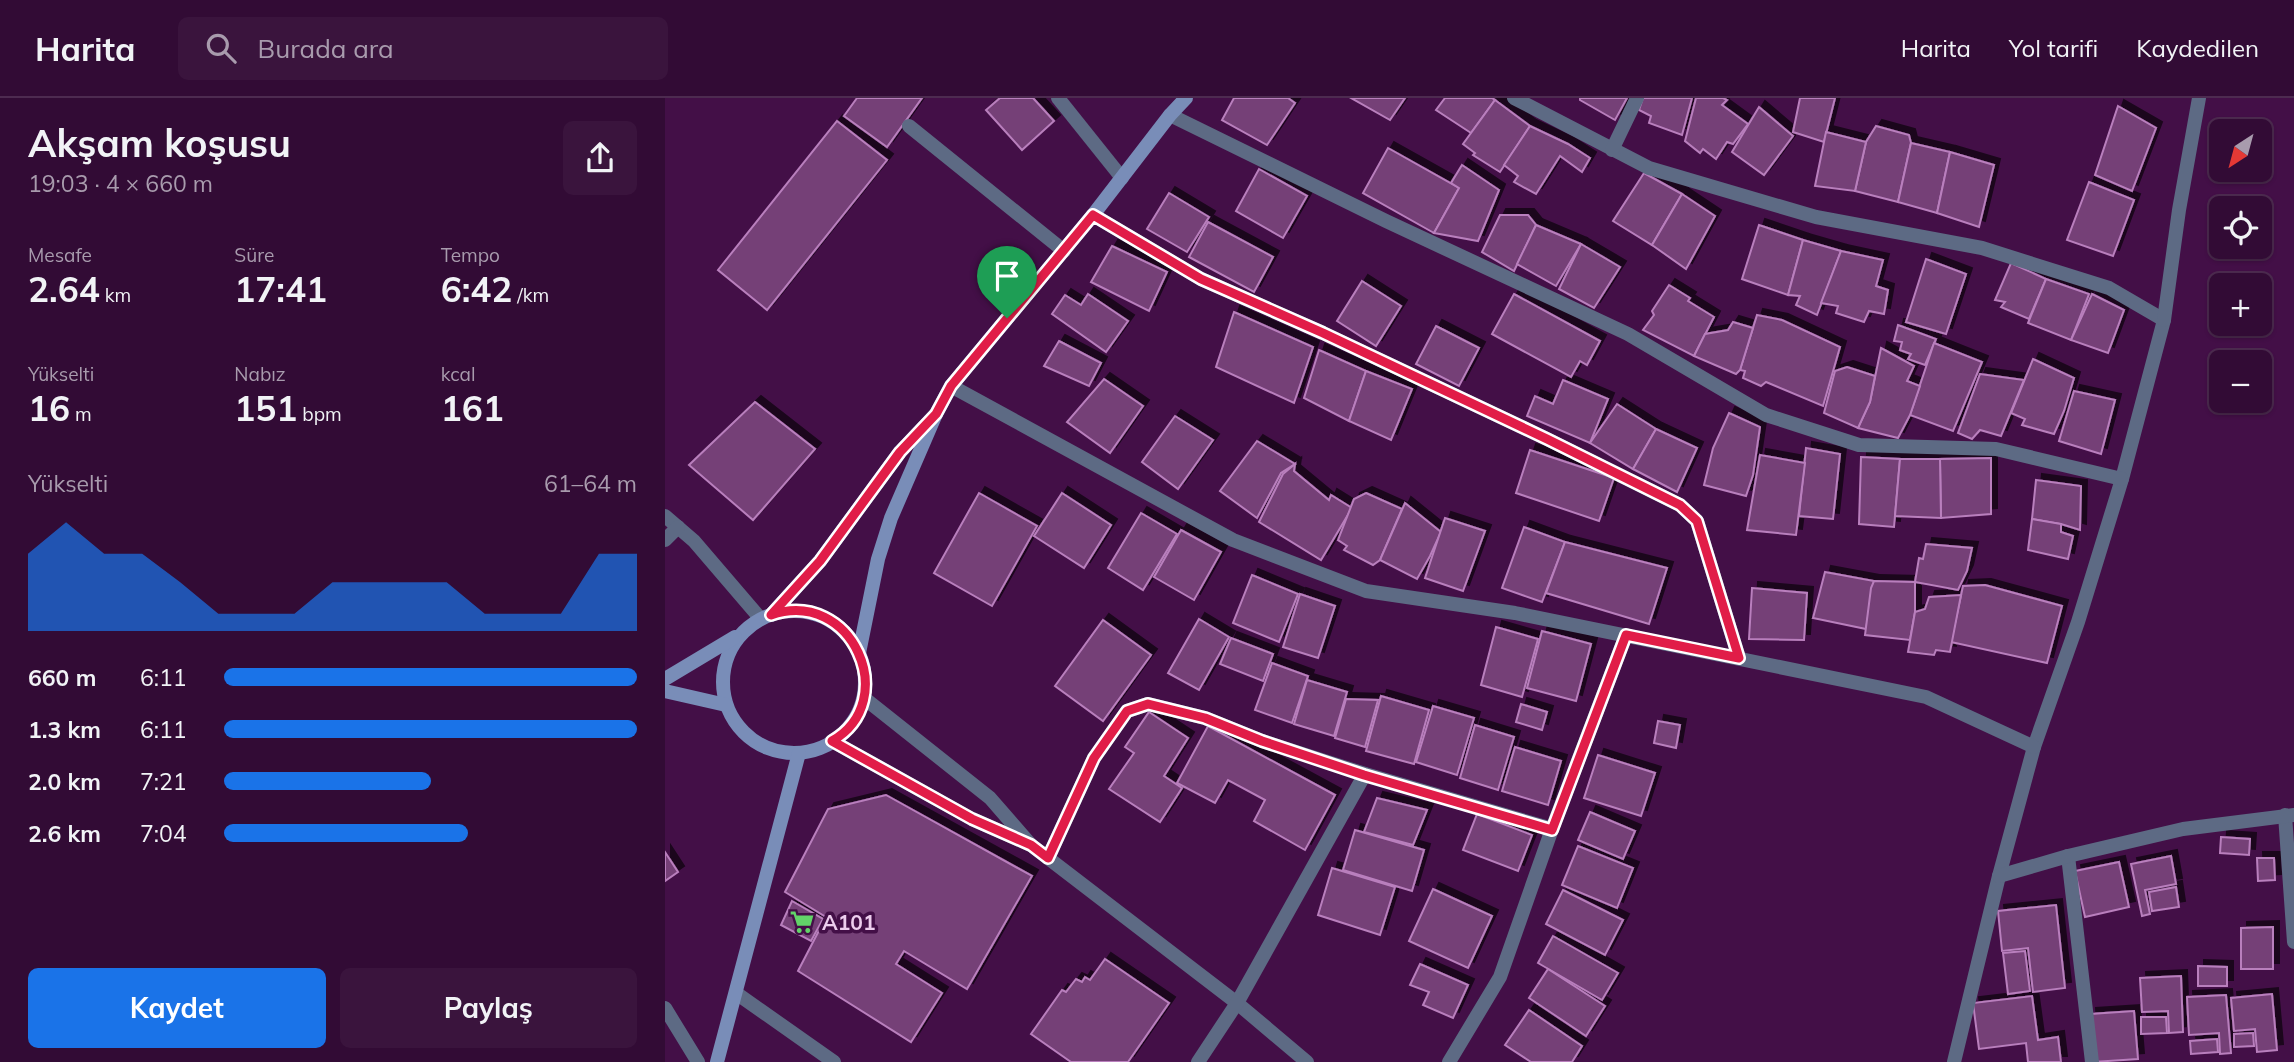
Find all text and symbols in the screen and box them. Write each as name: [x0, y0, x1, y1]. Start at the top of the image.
search box: [178, 17, 668, 80]
text: Harita: [35, 28, 136, 69]
icon: search: [202, 29, 240, 67]
text: Burada ara: [258, 32, 394, 65]
text: Harita: [1901, 33, 1971, 63]
text: Yol tarifi: [2009, 33, 2098, 63]
text: Kaydedilen: [2136, 33, 2259, 63]
text: Akşam koşusu: [28, 119, 291, 167]
north arrow: [2209, 119, 2271, 182]
map controls: [2209, 119, 2272, 413]
button: share: [563, 121, 637, 195]
text: 19:03 · 4 × 660 m: [28, 169, 213, 198]
button: locate: [2209, 196, 2272, 259]
text: Mesafe: [28, 243, 92, 267]
text: Süre: [234, 243, 274, 267]
text: Tempo: [441, 243, 500, 267]
pin: [977, 246, 1037, 318]
icon: arrive: [988, 257, 1026, 295]
text: 2.64: [28, 267, 100, 311]
text: 17:41: [234, 267, 327, 311]
text: 6:42: [441, 267, 512, 311]
button: +: [2209, 273, 2272, 336]
text: km: [100, 283, 131, 307]
text: /km: [512, 283, 549, 307]
button: −: [2209, 350, 2272, 413]
text: Yükselti: [28, 362, 94, 386]
text: Nabız: [234, 362, 286, 386]
text: kcal: [441, 362, 475, 386]
text: 16: [28, 386, 70, 430]
text: 151: [234, 386, 297, 430]
text: 161: [441, 386, 504, 430]
text: m: [70, 402, 92, 426]
text: bpm: [297, 402, 342, 426]
text: Yükselti: [28, 469, 108, 498]
text: 61–64 m: [544, 469, 637, 498]
text: 660 m: [28, 663, 96, 692]
text: 6:11: [140, 663, 187, 692]
text: 1.3 km: [28, 715, 101, 744]
text: 6:11: [140, 715, 187, 744]
text: 2.0 km: [28, 767, 101, 796]
text: 7:21: [140, 767, 187, 796]
text: 2.6 km: [28, 819, 101, 848]
text: 7:04: [140, 819, 187, 848]
supermarket icon: A101: [788, 908, 816, 936]
place label: A101: [822, 909, 876, 935]
button: Kaydet: [28, 968, 326, 1048]
button: Paylaş: [340, 968, 637, 1048]

